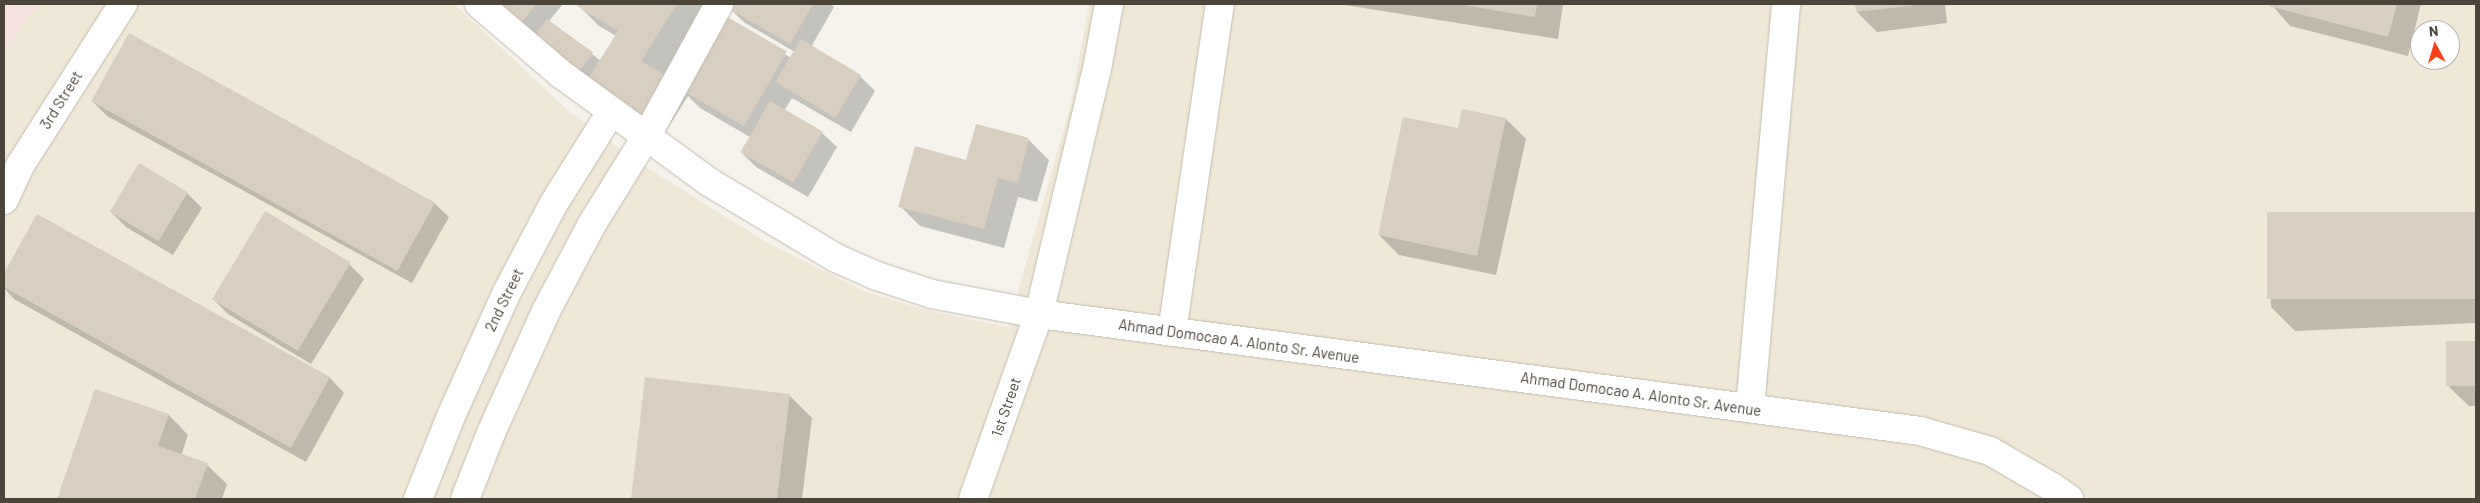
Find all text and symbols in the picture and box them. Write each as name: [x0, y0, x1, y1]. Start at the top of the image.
north arrow: [2410, 20, 2460, 70]
text: N: [2428, 22, 2439, 40]
street label: 3rd Street: [36, 68, 86, 132]
street label: 2nd Street: [481, 265, 527, 335]
street label: Ahmad Domocao A. Alonto Sr. Avenue: [1117, 315, 1361, 367]
street label: Ahmad Domocao A. Alonto Sr. Avenue: [1519, 368, 1763, 420]
street label: 1st Street: [987, 375, 1025, 439]

